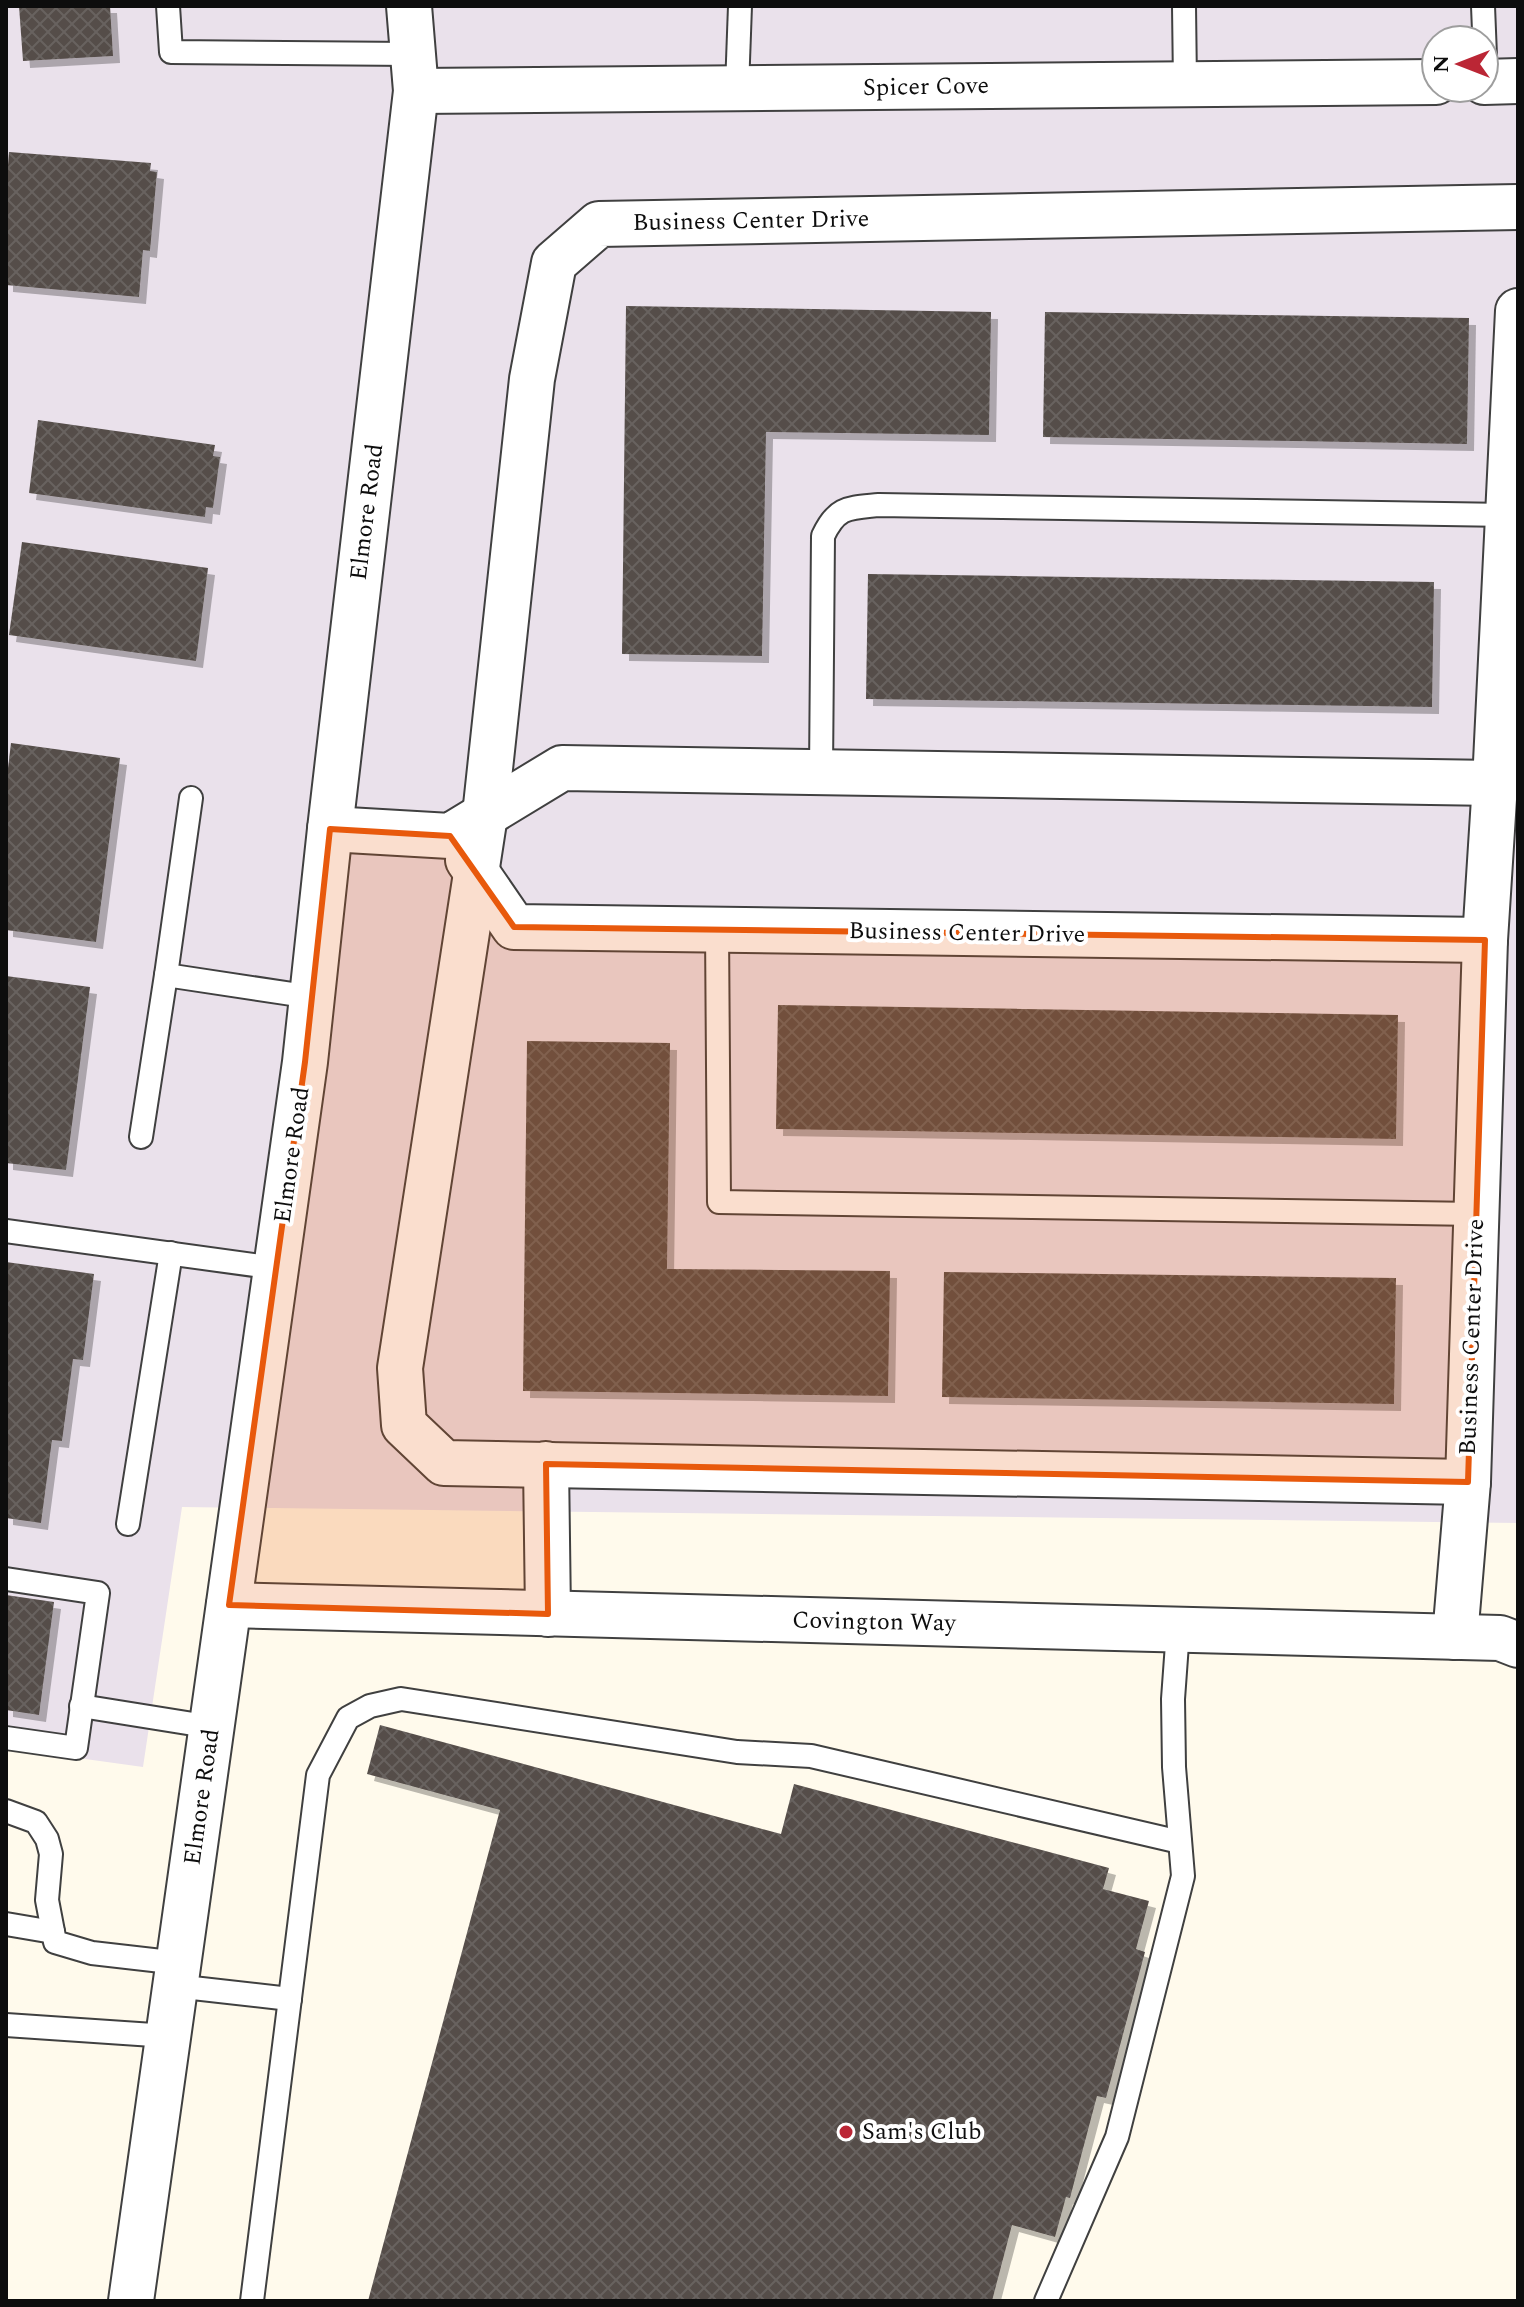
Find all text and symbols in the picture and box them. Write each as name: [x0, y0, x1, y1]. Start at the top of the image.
north arrow: [1420, 24, 1500, 104]
text: N: [1425, 55, 1458, 73]
street label: Spicer Cove: [863, 68, 989, 106]
street label: Business Center Drive: [632, 201, 870, 241]
street label: Elmore Road: [341, 442, 393, 582]
street label: Business Center Drive: [848, 913, 1086, 953]
street label: Elmore Road: [265, 1084, 319, 1226]
street label: Business Center Drive: [1450, 1218, 1494, 1456]
street label: Covington Way: [792, 1603, 958, 1641]
street label: Elmore Road: [175, 1726, 229, 1868]
place label: Sam's Club: [862, 2114, 981, 2150]
marker: Sam's Club: [837, 2123, 855, 2141]

